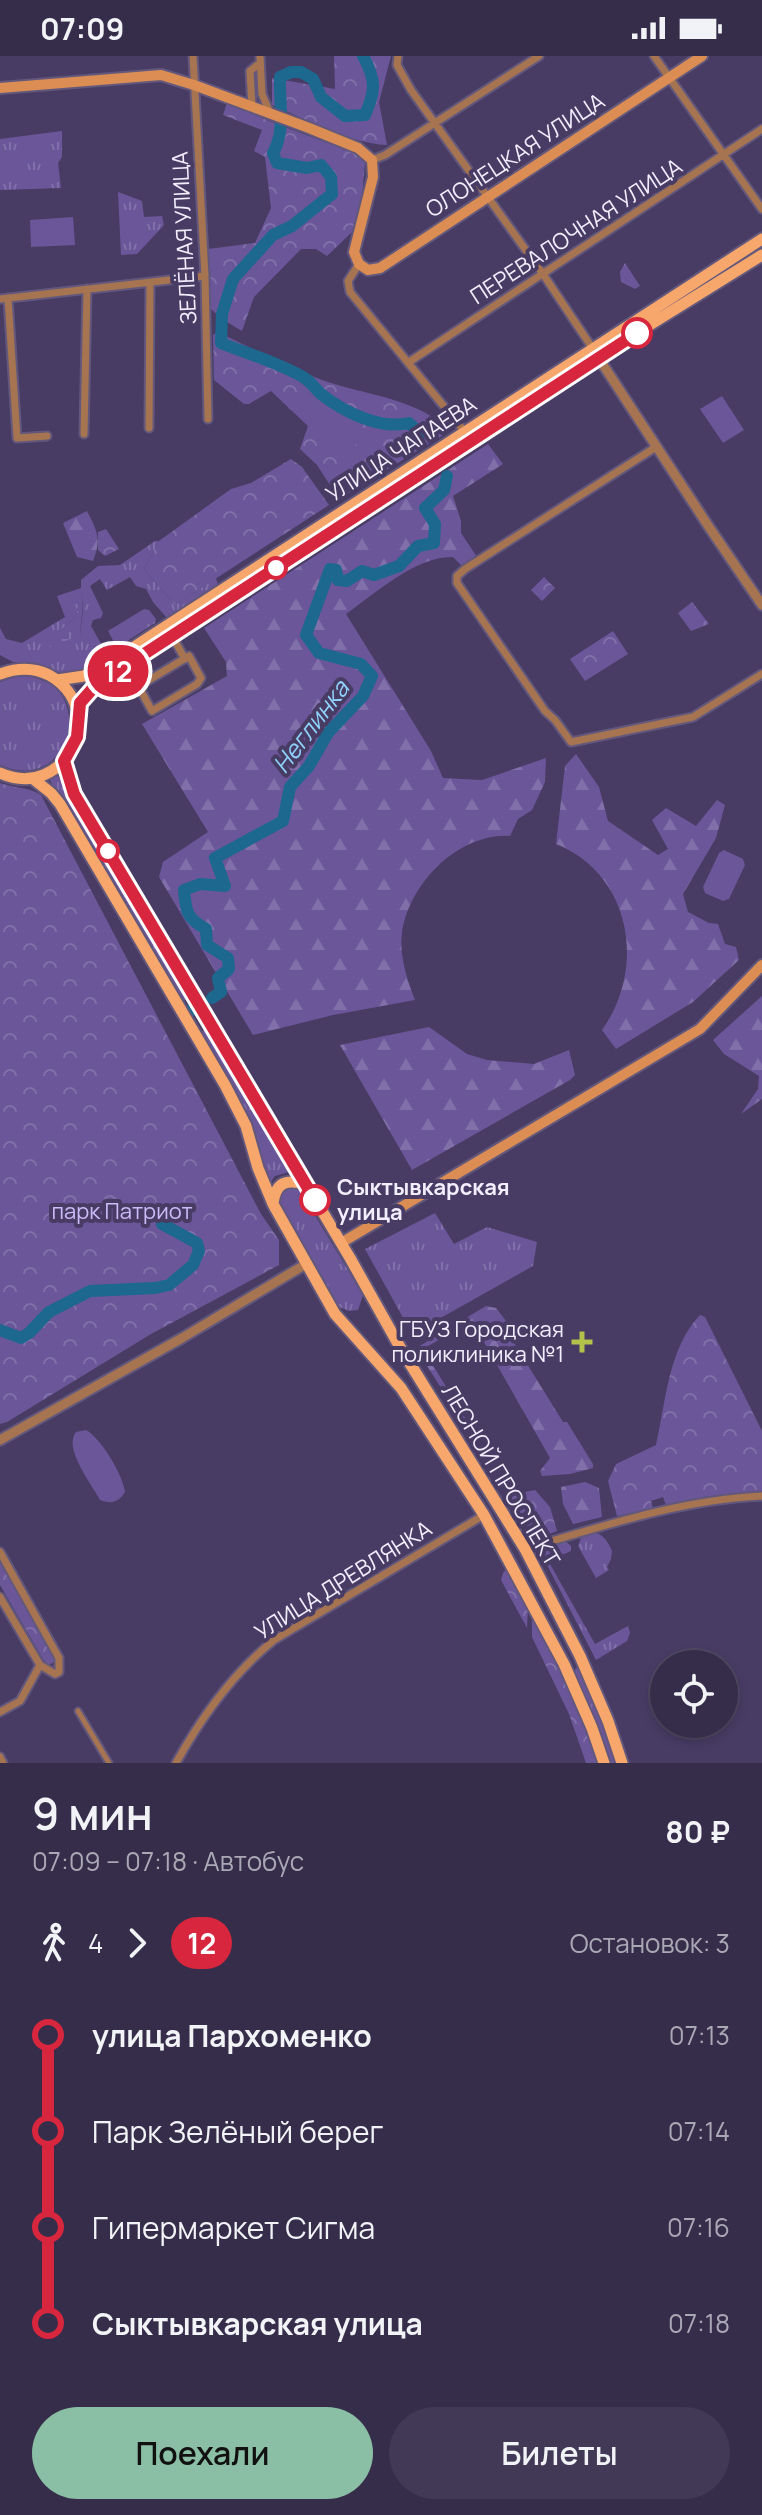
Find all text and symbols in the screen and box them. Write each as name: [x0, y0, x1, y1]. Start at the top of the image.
text: 07:09: [40, 8, 124, 49]
street label: ОЛОНЕЦКАЯ УЛИЦА: [420, 86, 610, 224]
street label: ЗЕЛЁНАЯ УЛИЦА: [164, 151, 204, 325]
street label: ПЕРЕВАЛОЧНАЯ УЛИЦА: [464, 151, 688, 311]
unlabelled marker: [622, 318, 652, 348]
street label: УЛИЦА ЧАПАЕВА: [320, 389, 482, 509]
unlabelled marker: [265, 557, 287, 579]
line badge: 12: [82, 645, 154, 697]
text: 12: [104, 652, 132, 690]
water label: Неглинка: [264, 672, 357, 779]
unlabelled marker: [97, 840, 119, 862]
place label: Сыктывкарская улица: [337, 1172, 510, 1227]
marker: Сыктывкарская улица: [300, 1185, 330, 1215]
park label: парк Патриот: [51, 1196, 193, 1226]
place label: ГБУЗ Городская поликлиника №1: [391, 1314, 564, 1369]
marker: ГБУЗ Городская поликлиника №1: [571, 1331, 593, 1353]
street label: ЛЕСНОЙ ПРОСПЕКТ: [435, 1378, 567, 1572]
street label: УЛИЦА ДРЕВЛЯНКА: [249, 1513, 437, 1647]
map controls: [650, 1650, 738, 1738]
button: locate: [650, 1650, 738, 1738]
text: 9 мин: [32, 1783, 153, 1843]
text: 80 ₽: [665, 1811, 730, 1852]
text: 07:09 – 07:18 · Автобус: [32, 1843, 304, 1879]
icon: walk: [32, 1921, 76, 1965]
icon: forward: [115, 1921, 159, 1965]
text: 12: [187, 1924, 216, 1962]
text: 4: [88, 1925, 103, 1961]
text: Остановок: 3: [570, 1925, 730, 1961]
text: улица Пархоменко: [92, 2015, 372, 2056]
text: 07:13: [669, 2017, 730, 2053]
text: Парк Зелёный берег: [92, 2111, 383, 2152]
text: 07:14: [668, 2113, 730, 2149]
text: Гипермаркет Сигма: [92, 2207, 375, 2248]
text: 07:16: [667, 2209, 730, 2245]
text: Сыктывкарская улица: [92, 2303, 423, 2344]
text: 07:18: [668, 2305, 730, 2341]
button: Поехали: [32, 2407, 373, 2499]
button: Билеты: [389, 2407, 730, 2499]

